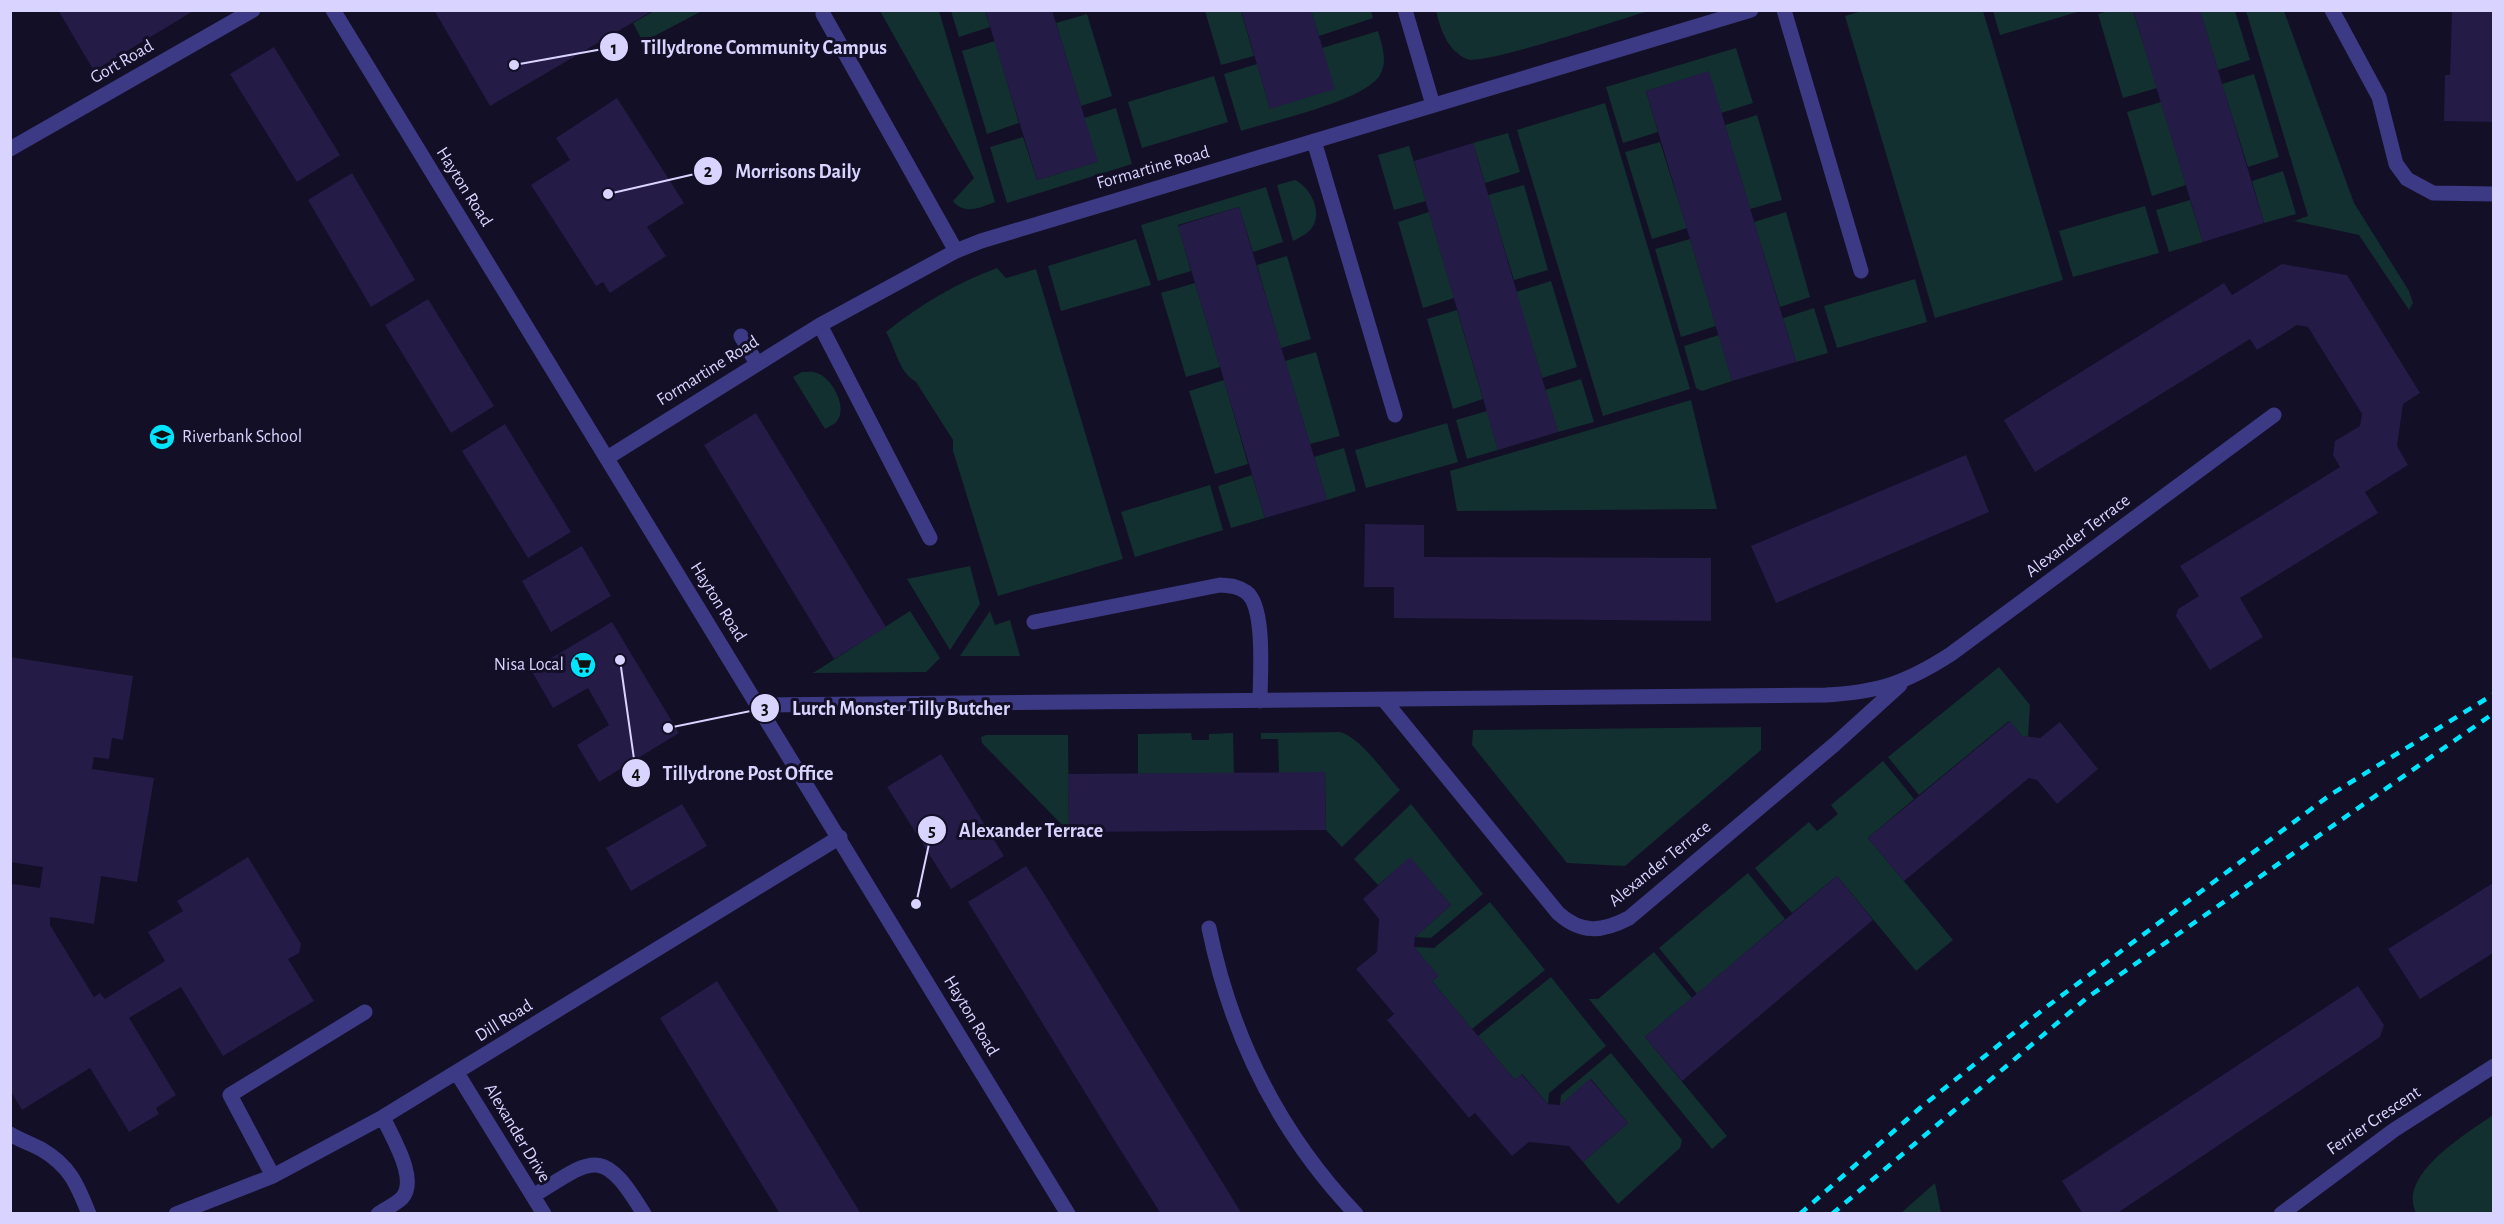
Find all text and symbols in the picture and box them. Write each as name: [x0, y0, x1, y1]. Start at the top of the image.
callout: Tillydrone Community Campus: [599, 28, 899, 66]
street label: Gort Road: [87, 37, 157, 87]
text: Tillydrone Community Campus: [641, 38, 887, 58]
text: 1: [611, 40, 617, 58]
street label: Formartine Road: [1095, 143, 1211, 193]
street label: Hayton Road: [433, 144, 495, 230]
callout: Morrisons Daily: [693, 152, 872, 190]
text: Morrisons Daily: [735, 162, 861, 182]
text: 2: [704, 163, 713, 181]
street label: Formartine Road: [654, 333, 762, 409]
school or university icon: Riverbank School: [147, 422, 177, 452]
place label: Riverbank School: [182, 428, 302, 446]
street label: Alexander Terrace: [2023, 491, 2133, 581]
street label: Hayton Road: [687, 559, 749, 645]
supermarket icon: Nisa Local: [568, 650, 598, 680]
place label: Nisa Local: [494, 656, 564, 674]
callout: Lurch Monster Tilly Butcher: [750, 689, 1022, 727]
text: Lurch Monster Tilly Butcher: [792, 699, 1010, 719]
text: 3: [761, 700, 769, 718]
callout: Tillydrone Post Office: [621, 754, 846, 792]
text: Tillydrone Post Office: [662, 764, 834, 784]
text: 4: [631, 765, 641, 783]
callout: Alexander Terrace: [917, 811, 1116, 849]
street label: Alexander Terrace: [1606, 818, 1714, 910]
text: Alexander Terrace: [959, 821, 1103, 841]
text: 5: [928, 822, 936, 840]
street label: Hayton Road: [940, 973, 1002, 1059]
street label: Dill Road: [472, 997, 536, 1045]
street label: Alexander Drive: [480, 1080, 554, 1186]
street label: Ferrier Crescent: [2324, 1083, 2424, 1159]

